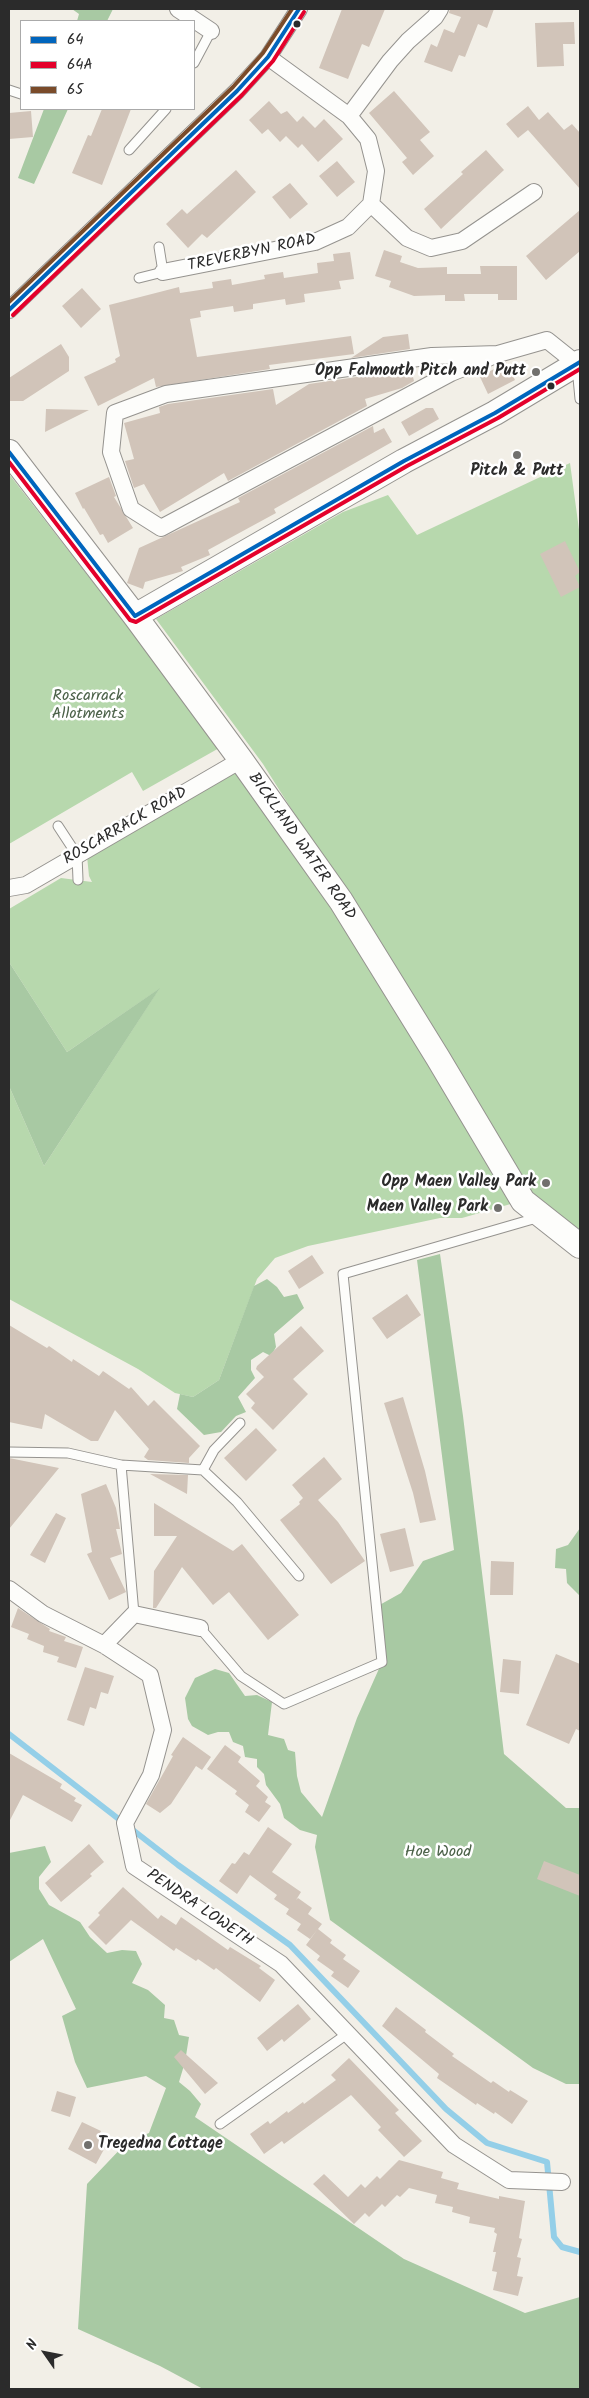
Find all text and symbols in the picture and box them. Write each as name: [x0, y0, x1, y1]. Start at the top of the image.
unlabelled marker: [292, 19, 302, 29]
legend: [20, 20, 195, 110]
text: 64: [67, 28, 84, 52]
text: 64A: [67, 53, 93, 77]
text: 65: [67, 78, 83, 102]
street label: TREVERBYN ROAD: [186, 231, 318, 277]
place label: Opp Falmouth Pitch and Putt: [315, 362, 526, 382]
marker: Opp Falmouth Pitch and Putt: [530, 366, 542, 378]
unlabelled marker: [546, 381, 556, 391]
marker: Pitch & Putt: [511, 449, 523, 461]
place label: Pitch & Putt: [471, 462, 563, 482]
park label: Roscarrack Allotments: [52, 687, 124, 725]
street label: BICKLAND WATER ROAD: [243, 770, 359, 924]
street label: ROSCARRACK ROAD: [61, 784, 191, 870]
place label: Opp Maen Valley Park: [382, 1173, 536, 1193]
marker: Opp Maen Valley Park: [540, 1177, 552, 1189]
place label: Maen Valley Park: [367, 1198, 488, 1218]
marker: Maen Valley Park: [492, 1202, 504, 1214]
park label: Hoe Wood: [405, 1843, 471, 1863]
street label: PENDRA LOWETH: [142, 1866, 256, 1952]
place label: Tregedna Cottage: [98, 2135, 223, 2155]
marker: Tregedna Cottage: [82, 2139, 94, 2151]
north arrow: [20, 2328, 70, 2378]
text: N: [21, 2335, 44, 2355]

